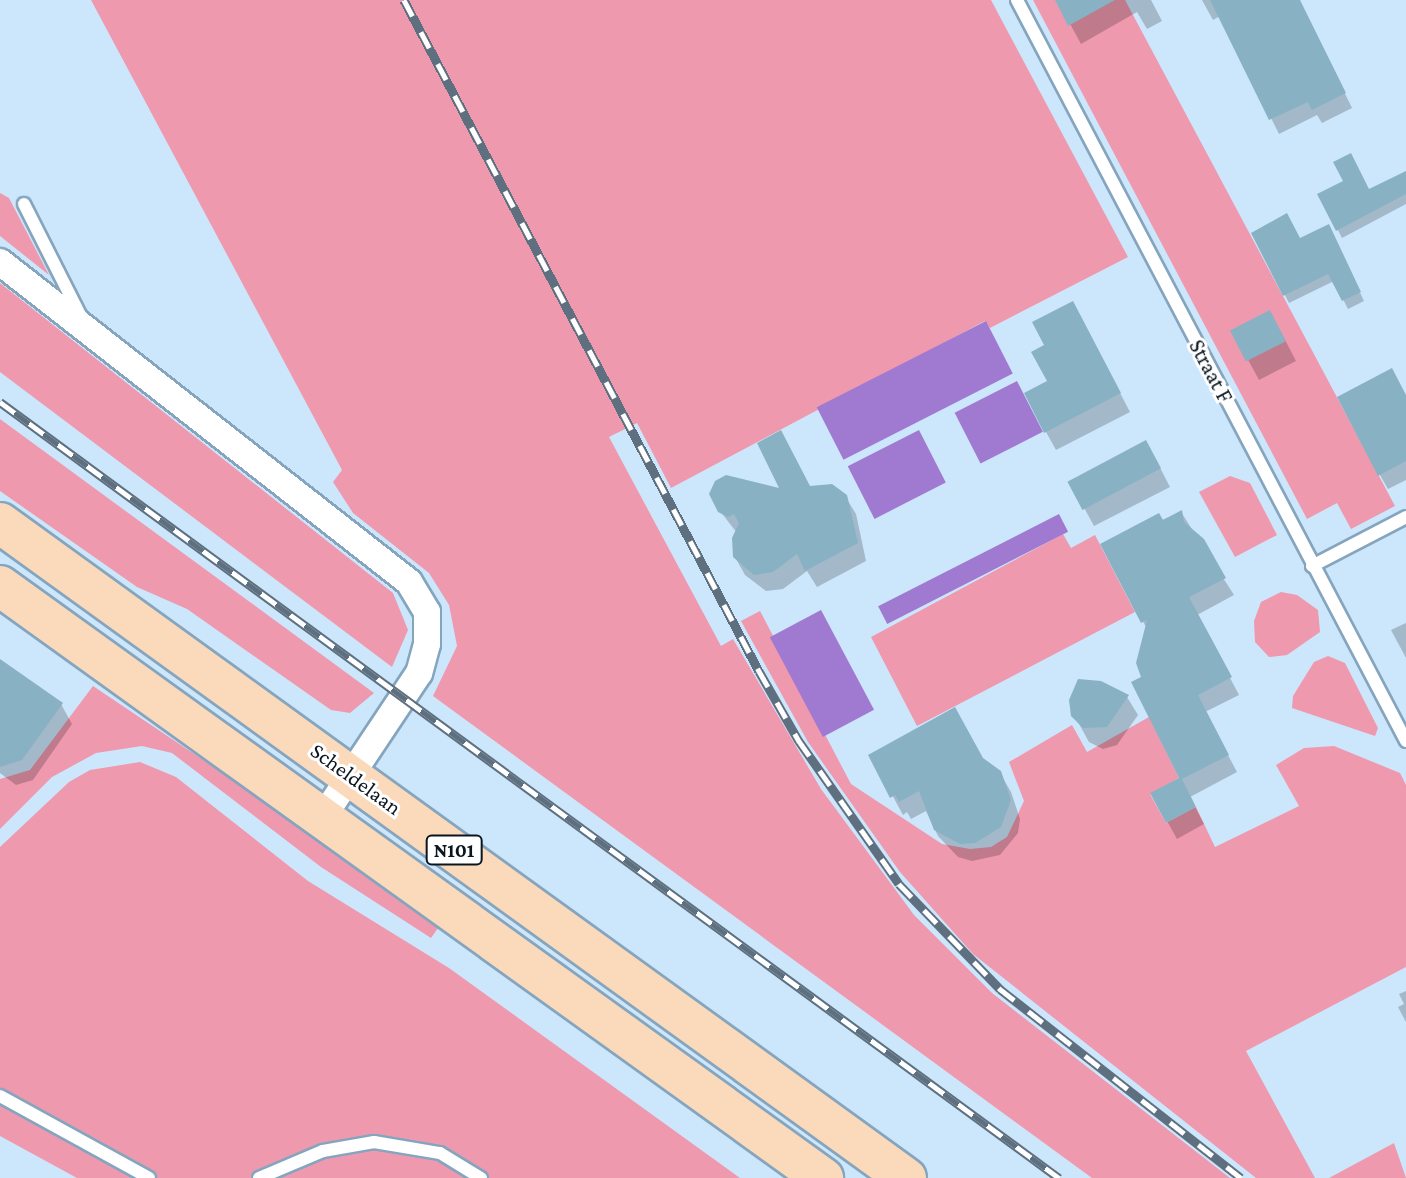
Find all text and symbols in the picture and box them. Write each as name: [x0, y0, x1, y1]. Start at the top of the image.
street label: Straat F: [1183, 335, 1239, 407]
street label: Scheldelaan: [305, 737, 407, 821]
road number: N101: [424, 834, 484, 866]

